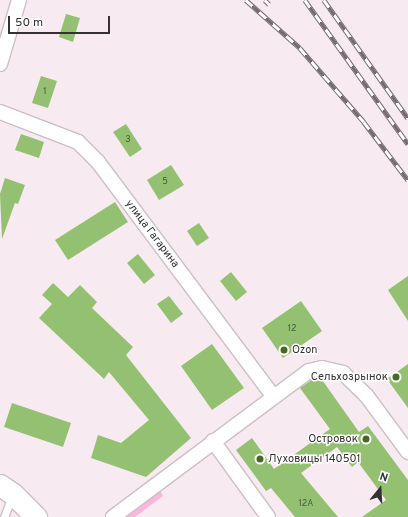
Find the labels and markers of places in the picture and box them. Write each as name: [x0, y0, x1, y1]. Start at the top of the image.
place label: Ozon: [292, 343, 318, 357]
marker: Ozon: [279, 345, 289, 355]
place label: Сельхозрынок: [311, 370, 388, 384]
marker: Сельхозрынок: [391, 372, 401, 382]
place label: Островок: [308, 432, 358, 446]
marker: Островок: [361, 434, 371, 444]
place label: Луховицы 140501: [268, 452, 361, 466]
marker: Луховицы 140501: [255, 454, 265, 464]

